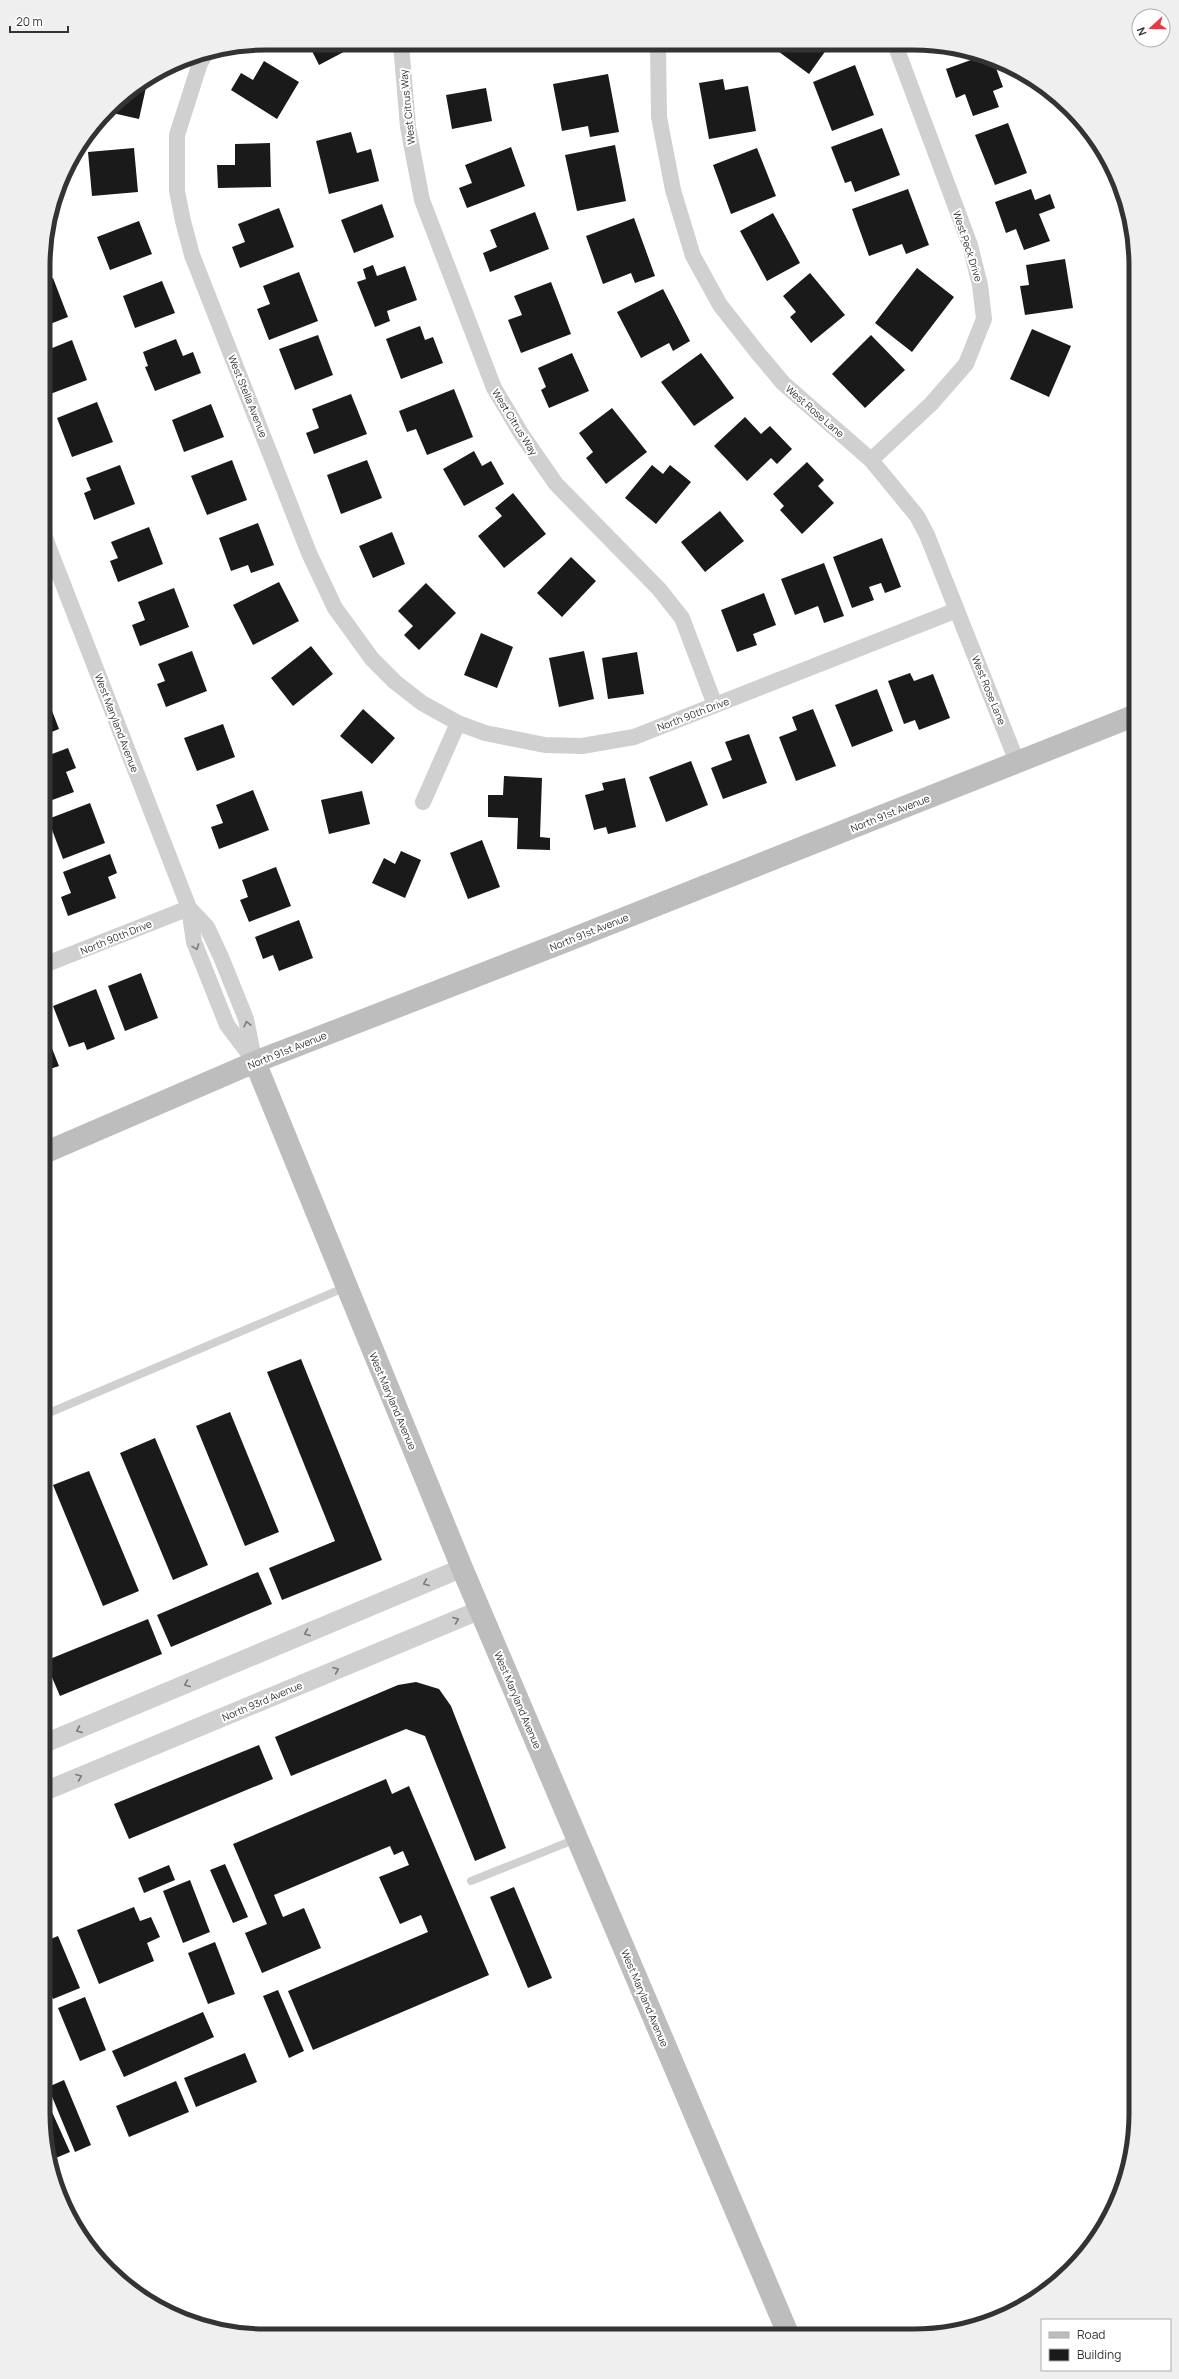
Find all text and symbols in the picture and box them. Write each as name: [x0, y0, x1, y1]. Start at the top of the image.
scale bar: [10, 8, 68, 34]
north arrow: [1131, 8, 1171, 48]
text: 20 m: [16, 13, 43, 30]
text: N: [1133, 25, 1150, 38]
street label: West Citrus Way: [396, 68, 418, 145]
street label: West Peck Drive: [950, 209, 986, 283]
street label: West Stella Avenue: [225, 353, 271, 440]
street label: West Rose Lane: [783, 382, 847, 441]
street label: West Citrus Way: [489, 386, 541, 458]
street label: West Rose Lane: [969, 653, 1009, 727]
street label: West Maryland Avenue: [92, 672, 142, 774]
street label: North 90th Drive: [655, 694, 731, 734]
street label: North 91st Avenue: [848, 791, 932, 835]
street label: North 91st Avenue: [547, 910, 631, 954]
street label: North 90th Drive: [78, 916, 154, 958]
one-way arrow: [191, 943, 199, 950]
one-way arrow: [243, 1021, 252, 1028]
street label: North 91st Avenue: [245, 1028, 329, 1072]
street label: West Maryland Avenue: [366, 1350, 420, 1452]
one-way arrow: [423, 1578, 430, 1586]
one-way arrow: [453, 1616, 460, 1624]
one-way arrow: [303, 1628, 311, 1636]
street label: West Maryland Avenue: [491, 1649, 545, 1751]
one-way arrow: [333, 1666, 340, 1674]
street label: North 93rd Avenue: [220, 1678, 304, 1724]
one-way arrow: [183, 1679, 191, 1687]
one-way arrow: [75, 1725, 82, 1733]
one-way arrow: [75, 1774, 83, 1782]
street label: West Maryland Avenue: [618, 1947, 672, 2049]
legend: [1041, 2319, 1171, 2371]
text: Road: [1077, 2326, 1105, 2343]
text: Building: [1077, 2346, 1121, 2363]

